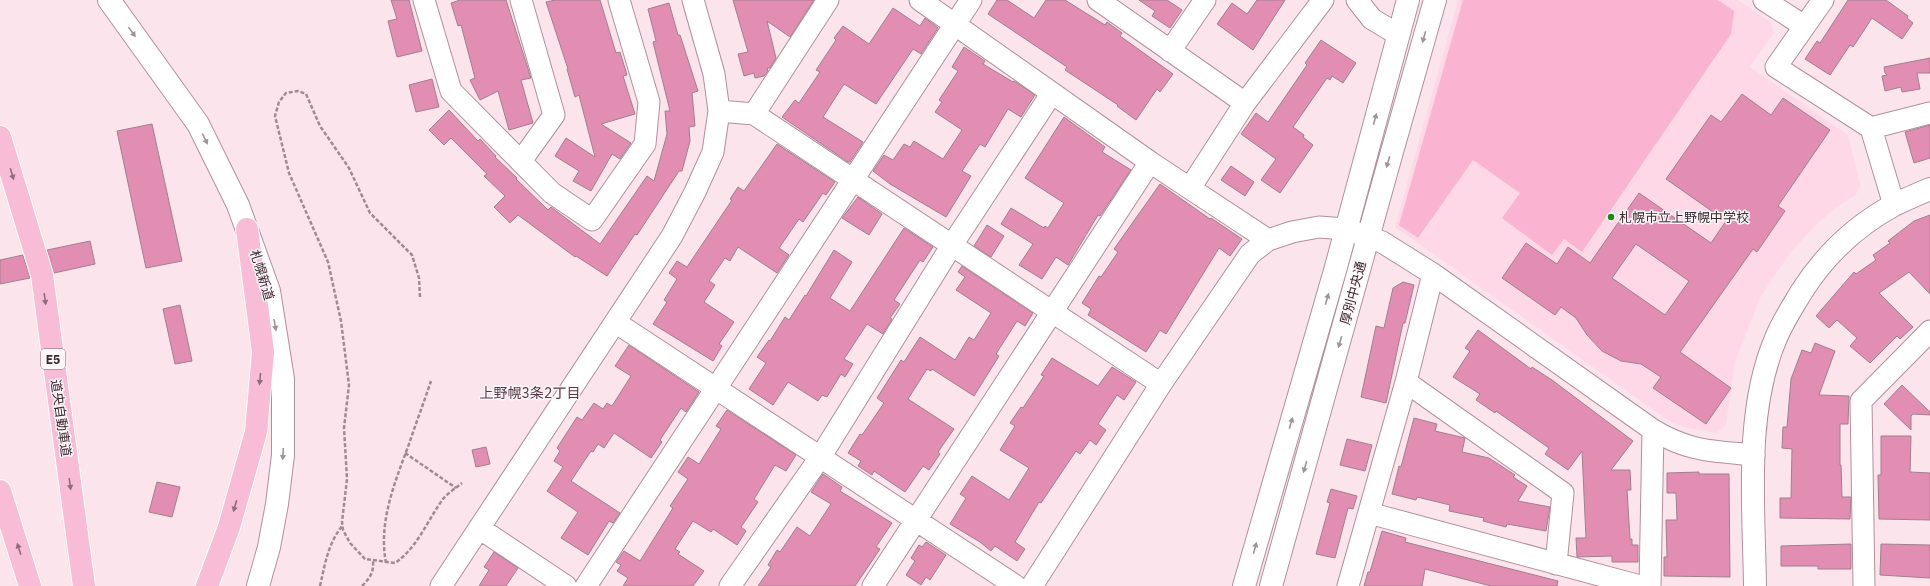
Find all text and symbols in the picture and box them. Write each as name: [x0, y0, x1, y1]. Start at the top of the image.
one-way arrow: [127, 26, 136, 37]
one-way arrow: [1421, 31, 1427, 44]
one-way arrow: [1372, 113, 1378, 125]
one-way arrow: [202, 133, 208, 144]
one-way arrow: [1385, 157, 1391, 169]
one-way arrow: [9, 168, 15, 180]
place label: 札幌市立上野幌中学校: [1619, 209, 1749, 226]
marker: 札幌市立上野幌中学校: [1606, 212, 1616, 222]
street label: 札幌新道: [246, 248, 278, 302]
street label: 厚別中央通: [1336, 259, 1370, 327]
one-way arrow: [1324, 292, 1330, 304]
one-way arrow: [42, 293, 48, 305]
one-way arrow: [272, 319, 278, 331]
one-way arrow: [1337, 336, 1343, 348]
road number: E5: [41, 349, 65, 369]
one-way arrow: [257, 373, 264, 385]
street label: 道央自動車道: [47, 378, 75, 458]
district label: 上野幌3条2丁目: [480, 384, 580, 402]
one-way arrow: [1288, 417, 1294, 429]
one-way arrow: [279, 448, 286, 460]
one-way arrow: [1302, 461, 1308, 473]
one-way arrow: [67, 478, 73, 490]
one-way arrow: [232, 500, 238, 512]
one-way arrow: [1252, 542, 1258, 554]
one-way arrow: [15, 543, 21, 555]

